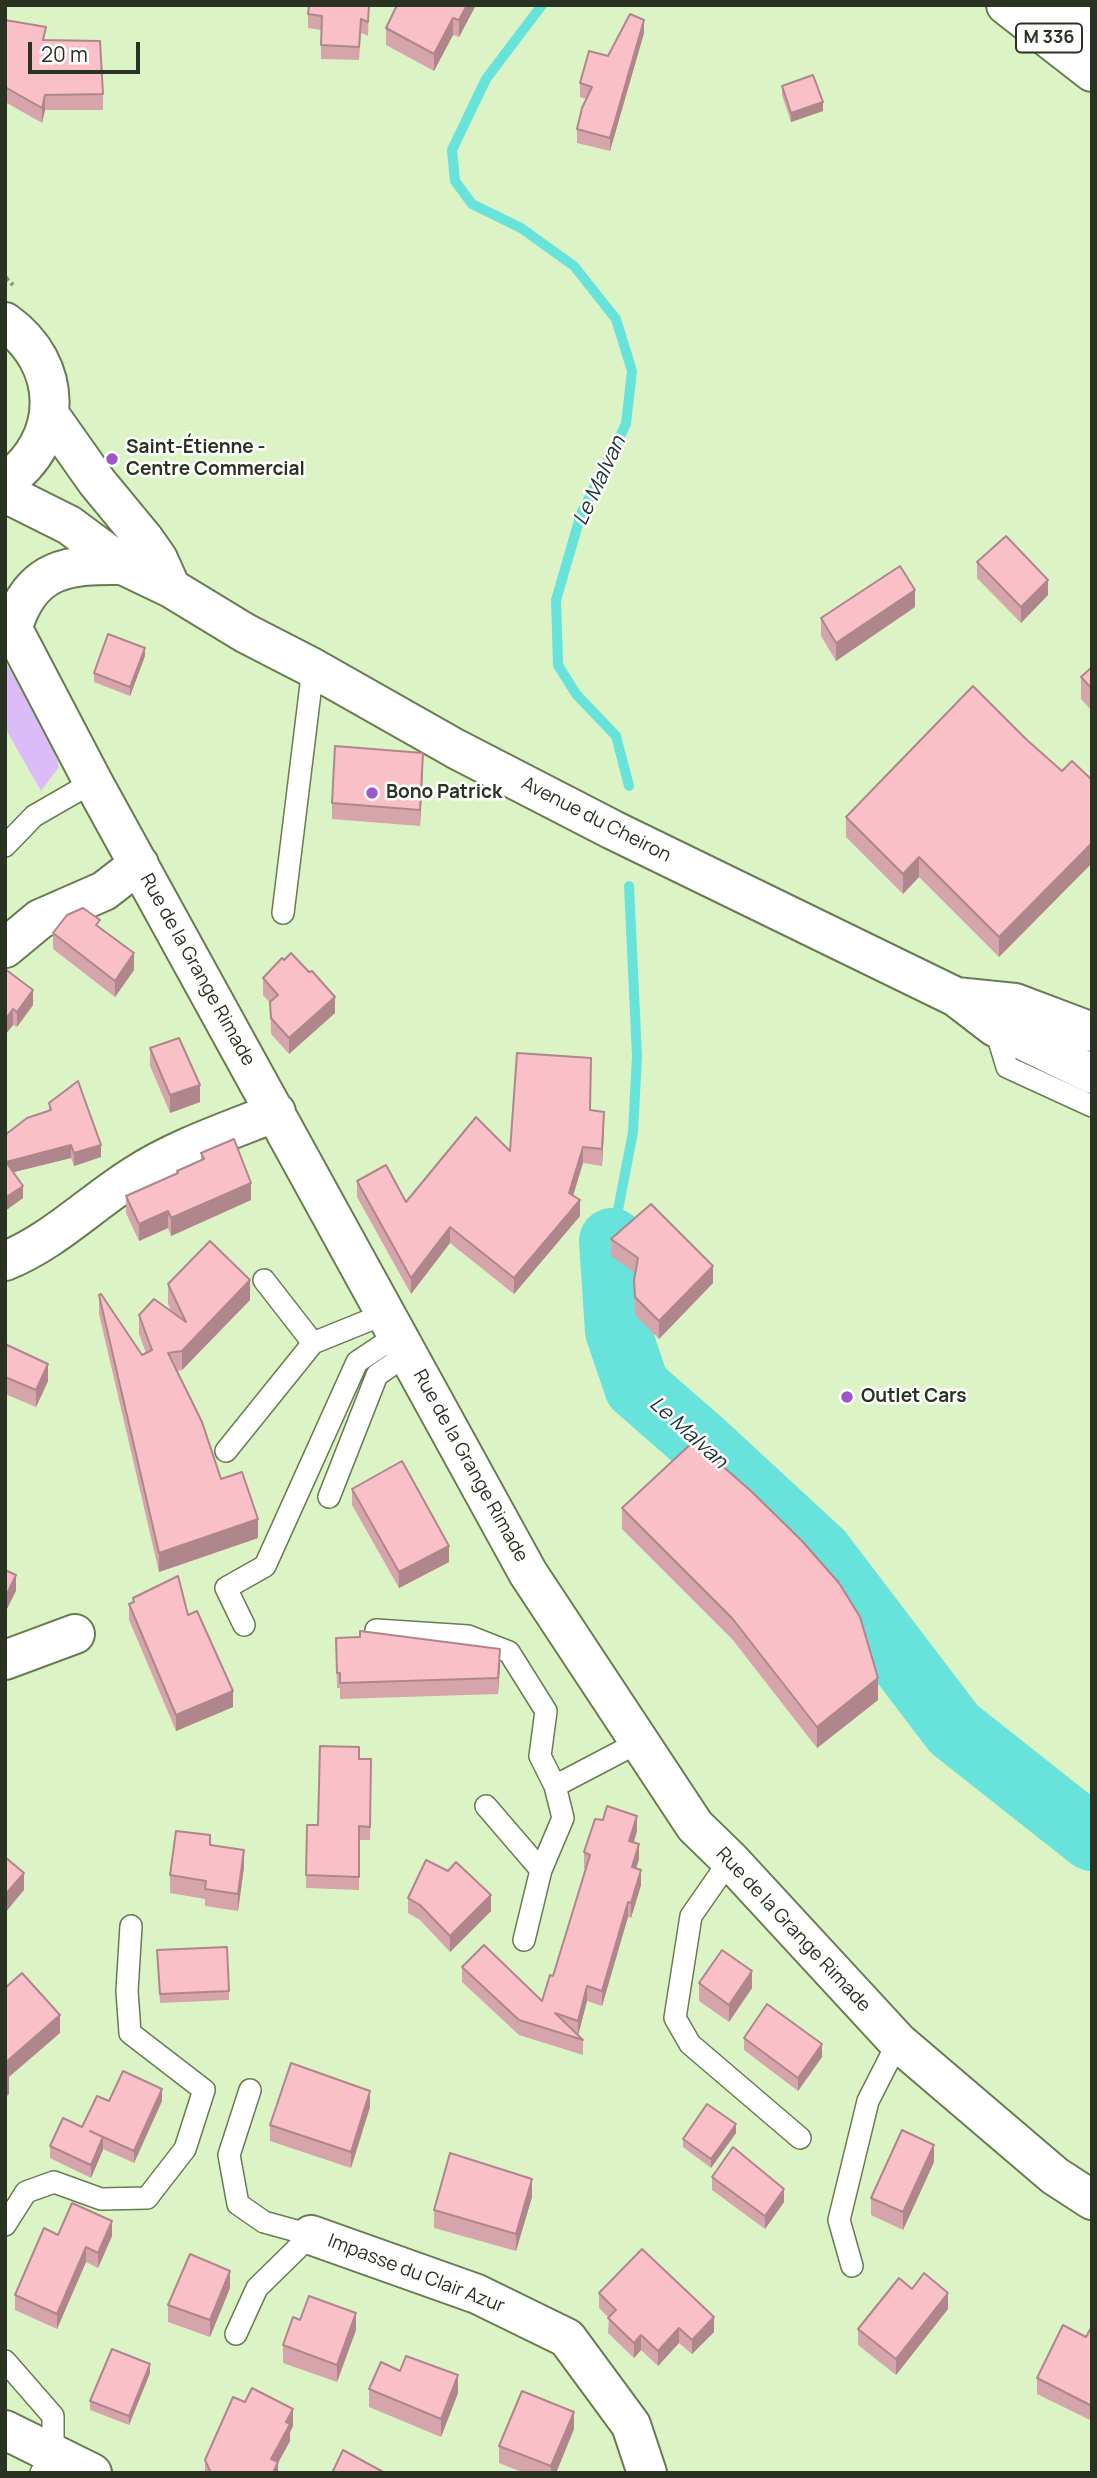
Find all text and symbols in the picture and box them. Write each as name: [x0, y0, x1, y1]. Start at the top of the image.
road number: M 336: [1016, 24, 1082, 52]
scale bar: [32, 28, 144, 72]
text: 20 m: [41, 40, 88, 68]
water label: Le Malvan: [568, 432, 632, 530]
place label: Saint-Étienne - Centre Commercial: [126, 437, 305, 481]
marker: Saint-Étienne - Centre Commercial: [104, 451, 120, 467]
street label: Avenue du Cheiron: [517, 772, 675, 868]
place label: Bono Patrick: [386, 782, 502, 804]
marker: Bono Patrick: [364, 785, 380, 801]
street label: Rue de la Grange Rimade: [135, 870, 259, 1070]
street label: Rue de la Grange Rimade: [408, 1366, 532, 1566]
place label: Outlet Cars: [861, 1386, 967, 1408]
marker: Outlet Cars: [839, 1389, 855, 1405]
water label: Le Malvan: [644, 1392, 732, 1474]
street label: Rue de la Grange Rimade: [711, 1843, 875, 2017]
street label: Impasse du Clair Azur: [324, 2230, 508, 2318]

